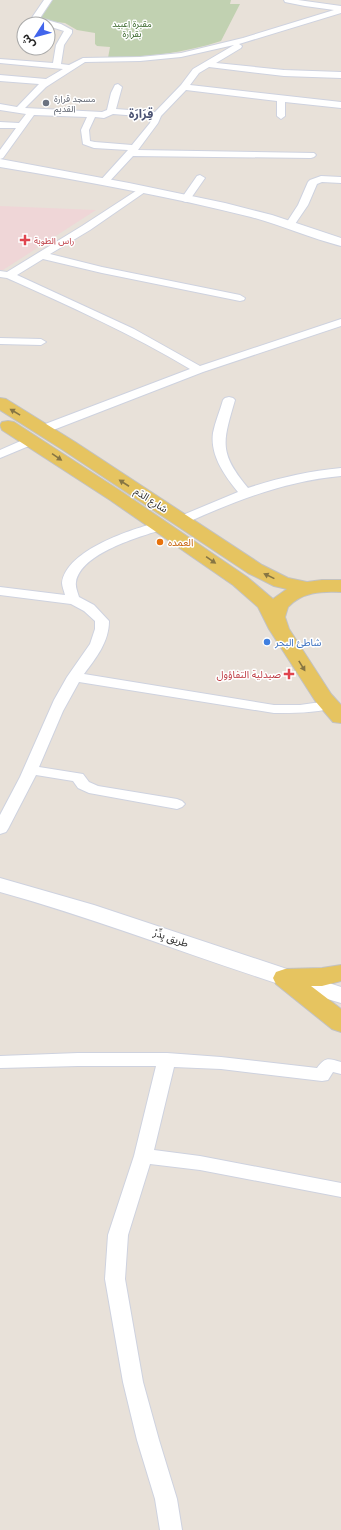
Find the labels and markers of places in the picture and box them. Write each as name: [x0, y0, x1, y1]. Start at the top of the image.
place label: مسجد قرارة القديم: [54, 93, 96, 116]
marker: مسجد قرارة القديم: [41, 98, 51, 108]
marker: راس الطوبة: [19, 234, 31, 246]
place label: راس الطوبة: [34, 235, 74, 247]
place label: العمده: [168, 536, 193, 549]
marker: العمده: [155, 537, 165, 547]
place label: شاطئ البحر: [274, 636, 321, 649]
marker: شاطئ البحر: [262, 637, 272, 647]
place label: صيدلية التفاؤول: [217, 668, 281, 681]
marker: صيدلية التفاؤول: [284, 669, 294, 679]

